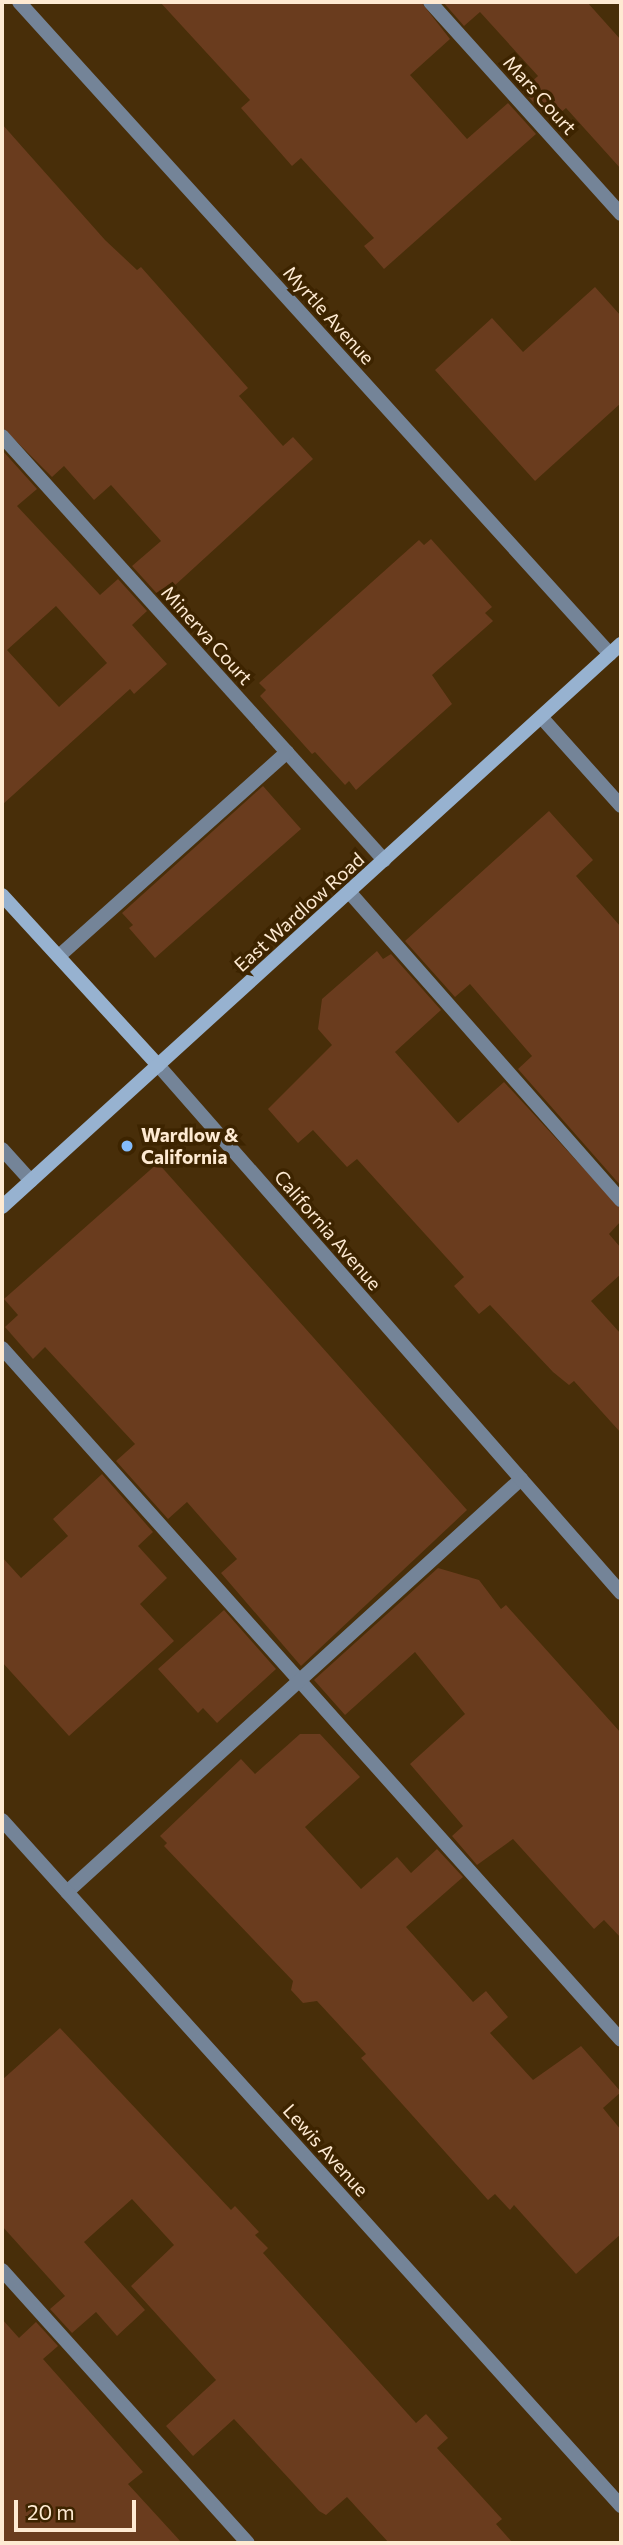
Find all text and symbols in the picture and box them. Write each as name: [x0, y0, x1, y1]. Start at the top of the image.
street label: Mars Court: [499, 51, 581, 139]
street label: Myrtle Avenue: [279, 261, 379, 369]
street label: Minerva Court: [157, 581, 257, 689]
street label: East Wardlow Road: [229, 848, 369, 976]
place label: Wardlow & California: [141, 1124, 239, 1168]
marker: Wardlow & California: [119, 1138, 135, 1154]
street label: California Avenue: [270, 1165, 386, 1295]
street label: Lewis Avenue: [279, 2099, 373, 2201]
scale bar: [18, 2486, 140, 2530]
text: 20 m: [27, 2499, 75, 2524]

